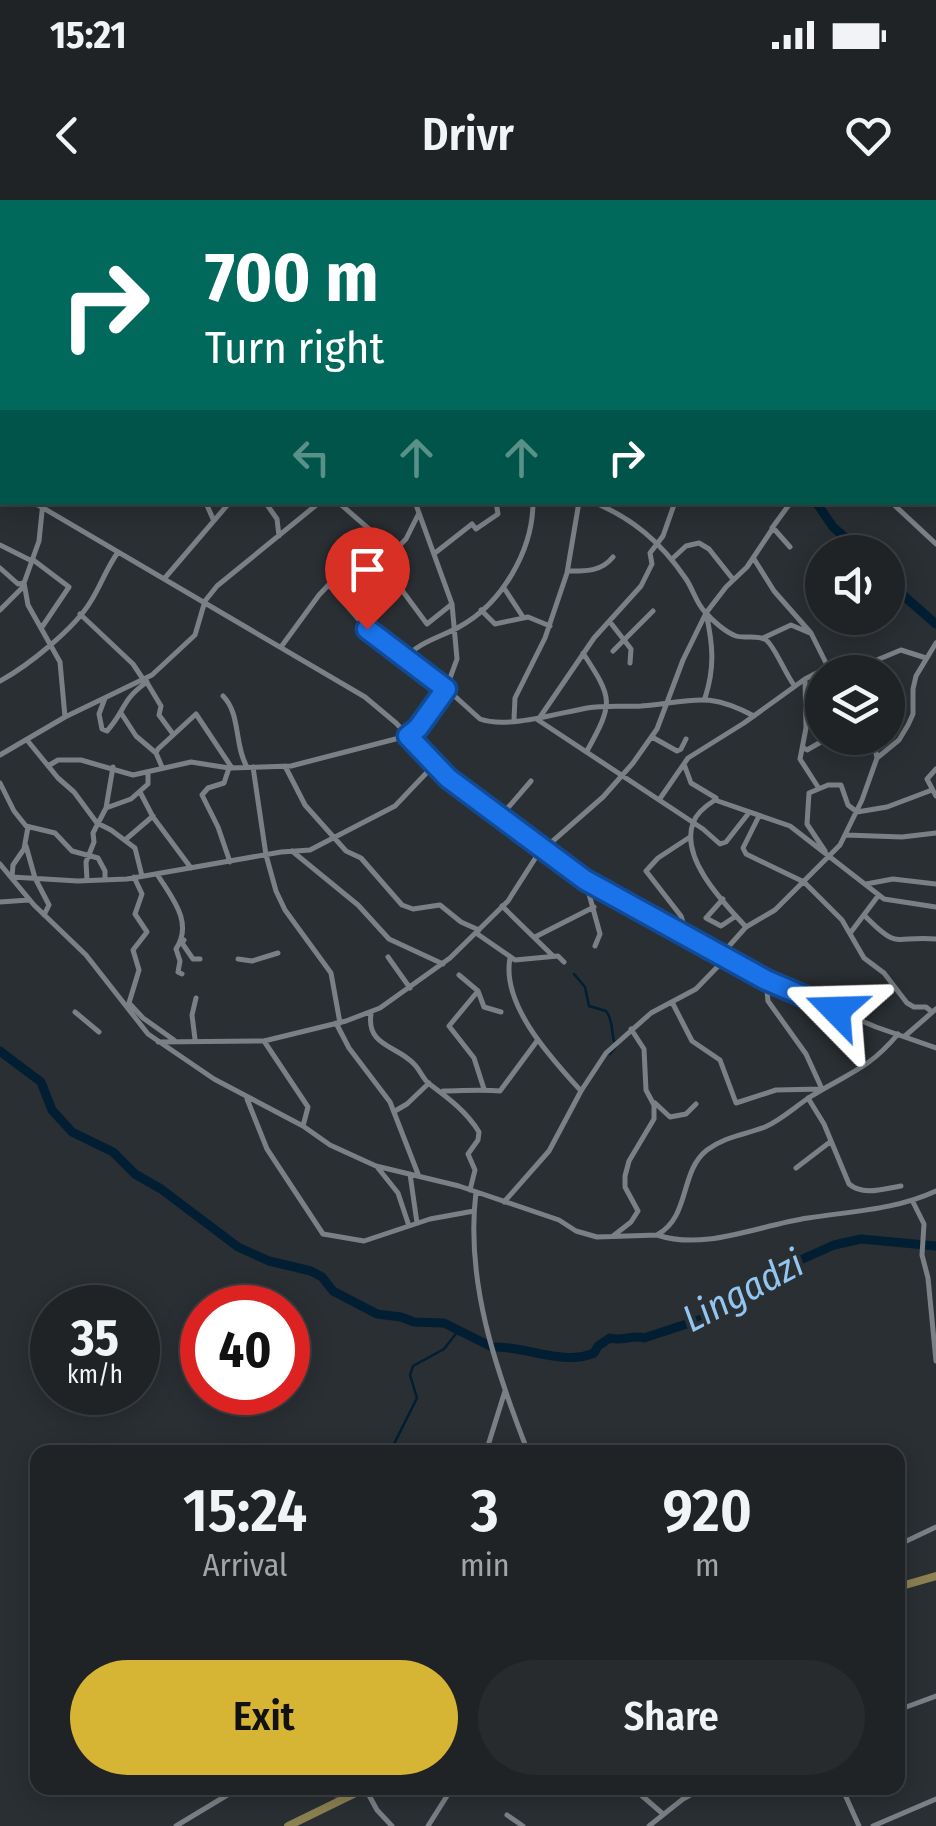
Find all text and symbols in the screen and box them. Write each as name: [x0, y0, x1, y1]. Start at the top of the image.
text: 15:21: [50, 12, 126, 58]
icon: back: [40, 108, 95, 163]
text: Drivr: [422, 108, 514, 162]
icon: heart: [841, 108, 896, 163]
text: 700 m: [205, 236, 379, 320]
icon: right: [40, 240, 170, 370]
text: Turn right: [205, 321, 384, 375]
icon: left: [284, 430, 339, 485]
icon: ahead: [389, 430, 444, 485]
icon: ahead: [494, 430, 549, 485]
icon: right: [599, 430, 654, 485]
pin: [325, 527, 410, 630]
map controls: [805, 535, 905, 755]
button: sound: [805, 535, 905, 635]
icon: arrive: [340, 542, 395, 597]
button: layers: [805, 655, 905, 755]
position arrow: [784, 958, 888, 1062]
water label: Lingadzi: [675, 1240, 812, 1342]
speed limit sign: 40: [180, 1285, 310, 1415]
text: 35: [71, 1308, 119, 1368]
text: km/h: [67, 1360, 123, 1390]
text: 15:24: [183, 1475, 307, 1547]
text: 3: [471, 1475, 499, 1547]
text: 920: [663, 1475, 752, 1547]
text: Arrival: [203, 1546, 287, 1584]
text: min: [460, 1546, 510, 1584]
text: m: [695, 1546, 720, 1584]
button: Exit: [70, 1660, 458, 1775]
button: Share: [478, 1660, 865, 1775]

